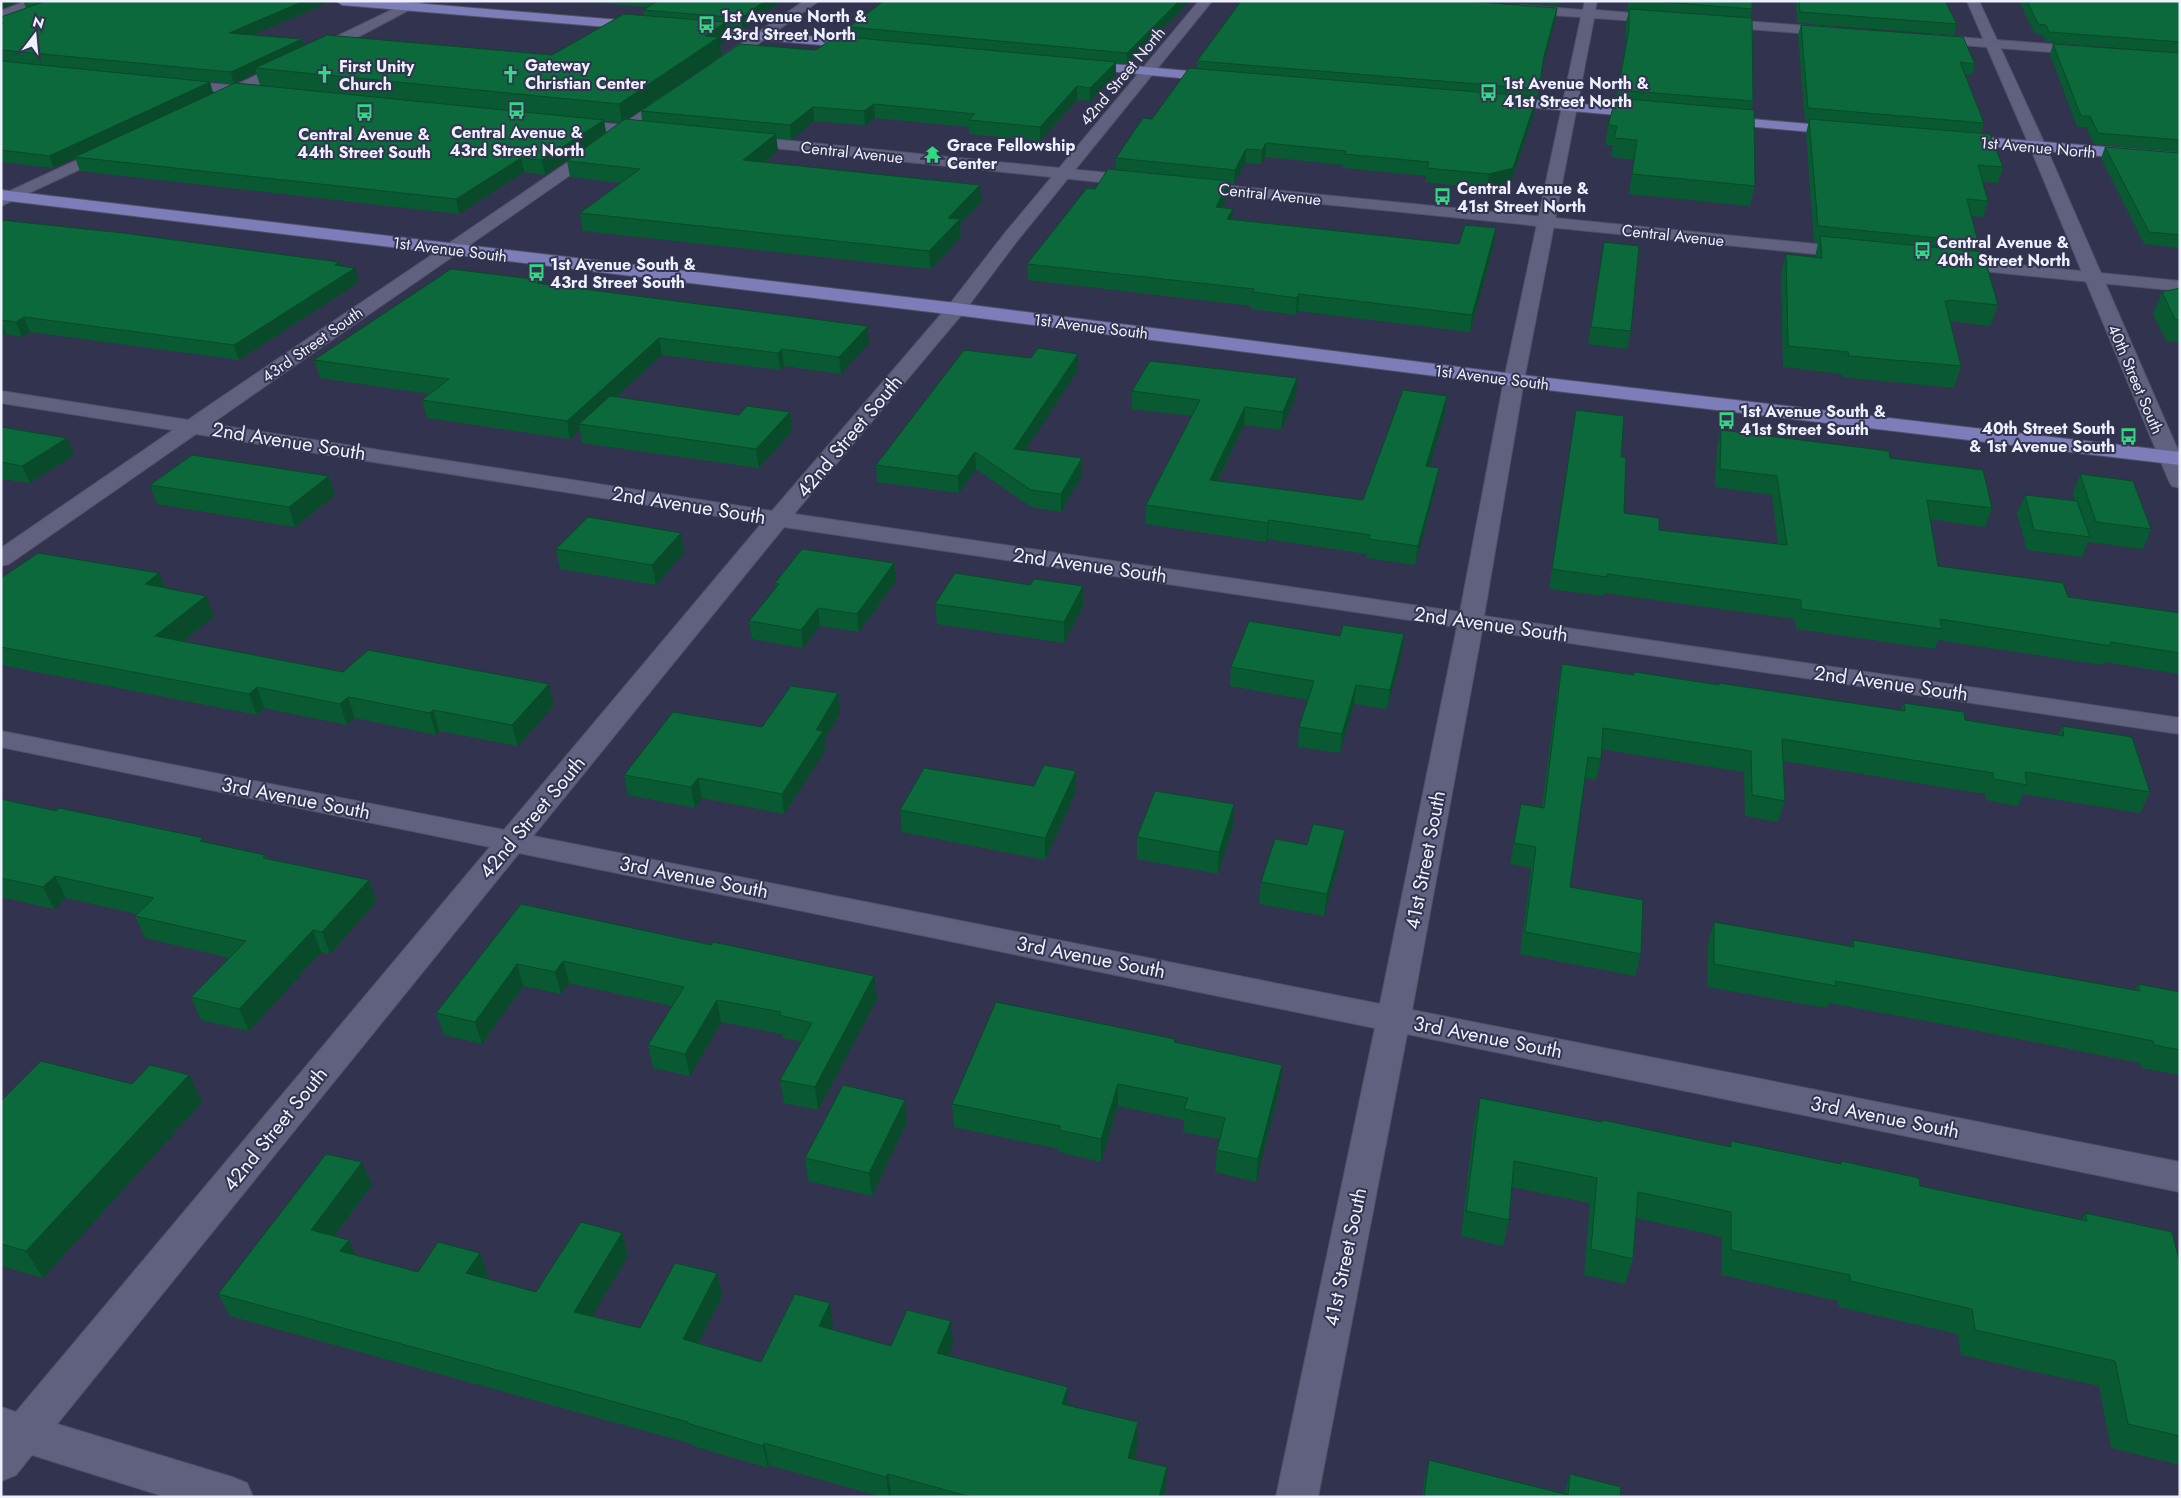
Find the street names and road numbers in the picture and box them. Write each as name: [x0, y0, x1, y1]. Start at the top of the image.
street label: 42nd Street North: [1074, 22, 1171, 131]
street label: 1st Avenue North: [1979, 131, 2097, 164]
street label: Central Avenue: [800, 136, 904, 169]
street label: Central Avenue: [1218, 178, 1322, 211]
street label: Central Avenue: [1621, 219, 1725, 252]
street label: 1st Avenue South: [391, 231, 508, 268]
street label: 43rd Street South: [257, 301, 367, 388]
street label: 1st Avenue South: [1032, 308, 1149, 345]
street label: 40th Street South: [2102, 321, 2169, 438]
street label: 1st Avenue South: [1433, 359, 1550, 396]
street label: 42nd Street South: [789, 369, 909, 504]
street label: 2nd Avenue South: [210, 415, 368, 468]
street label: 2nd Avenue South: [610, 479, 768, 532]
street label: 2nd Avenue South: [1011, 540, 1169, 591]
street label: 2nd Avenue South: [1412, 599, 1570, 650]
street label: 2nd Avenue South: [1812, 658, 1970, 709]
street label: 42nd Street South: [472, 750, 592, 885]
street label: 3rd Avenue South: [219, 770, 373, 827]
street label: 41st Street South: [1398, 788, 1453, 932]
street label: 3rd Avenue South: [617, 849, 771, 906]
street label: 3rd Avenue South: [1014, 929, 1168, 986]
street label: 3rd Avenue South: [1411, 1009, 1565, 1066]
street label: 42nd Street South: [216, 1061, 335, 1198]
street label: 3rd Avenue South: [1808, 1089, 1962, 1146]
street label: 41st Street South: [1317, 1185, 1374, 1329]

